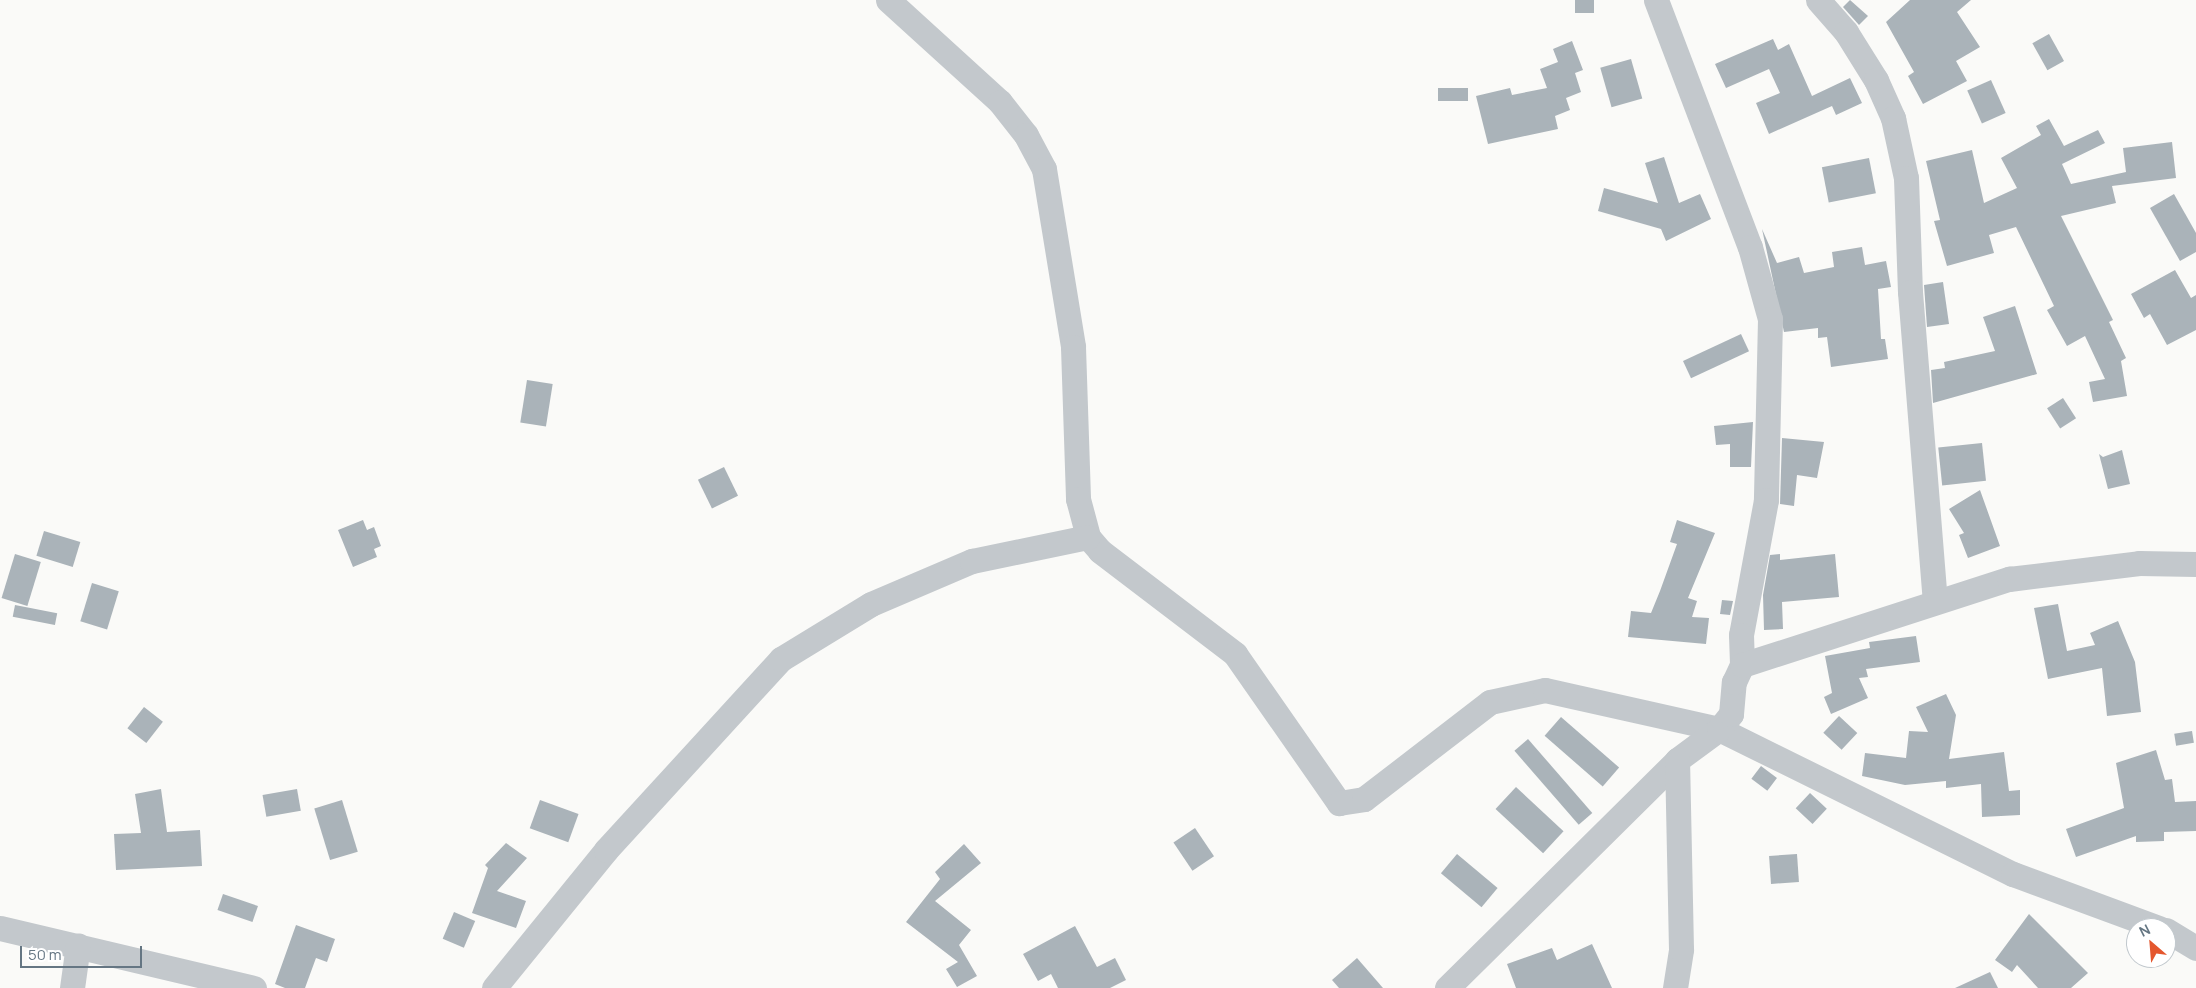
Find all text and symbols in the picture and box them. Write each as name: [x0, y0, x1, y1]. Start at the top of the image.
north arrow: [2126, 918, 2176, 968]
text: N: [2136, 919, 2153, 941]
scale bar: [22, 936, 145, 968]
text: 50 m: [28, 944, 62, 965]

